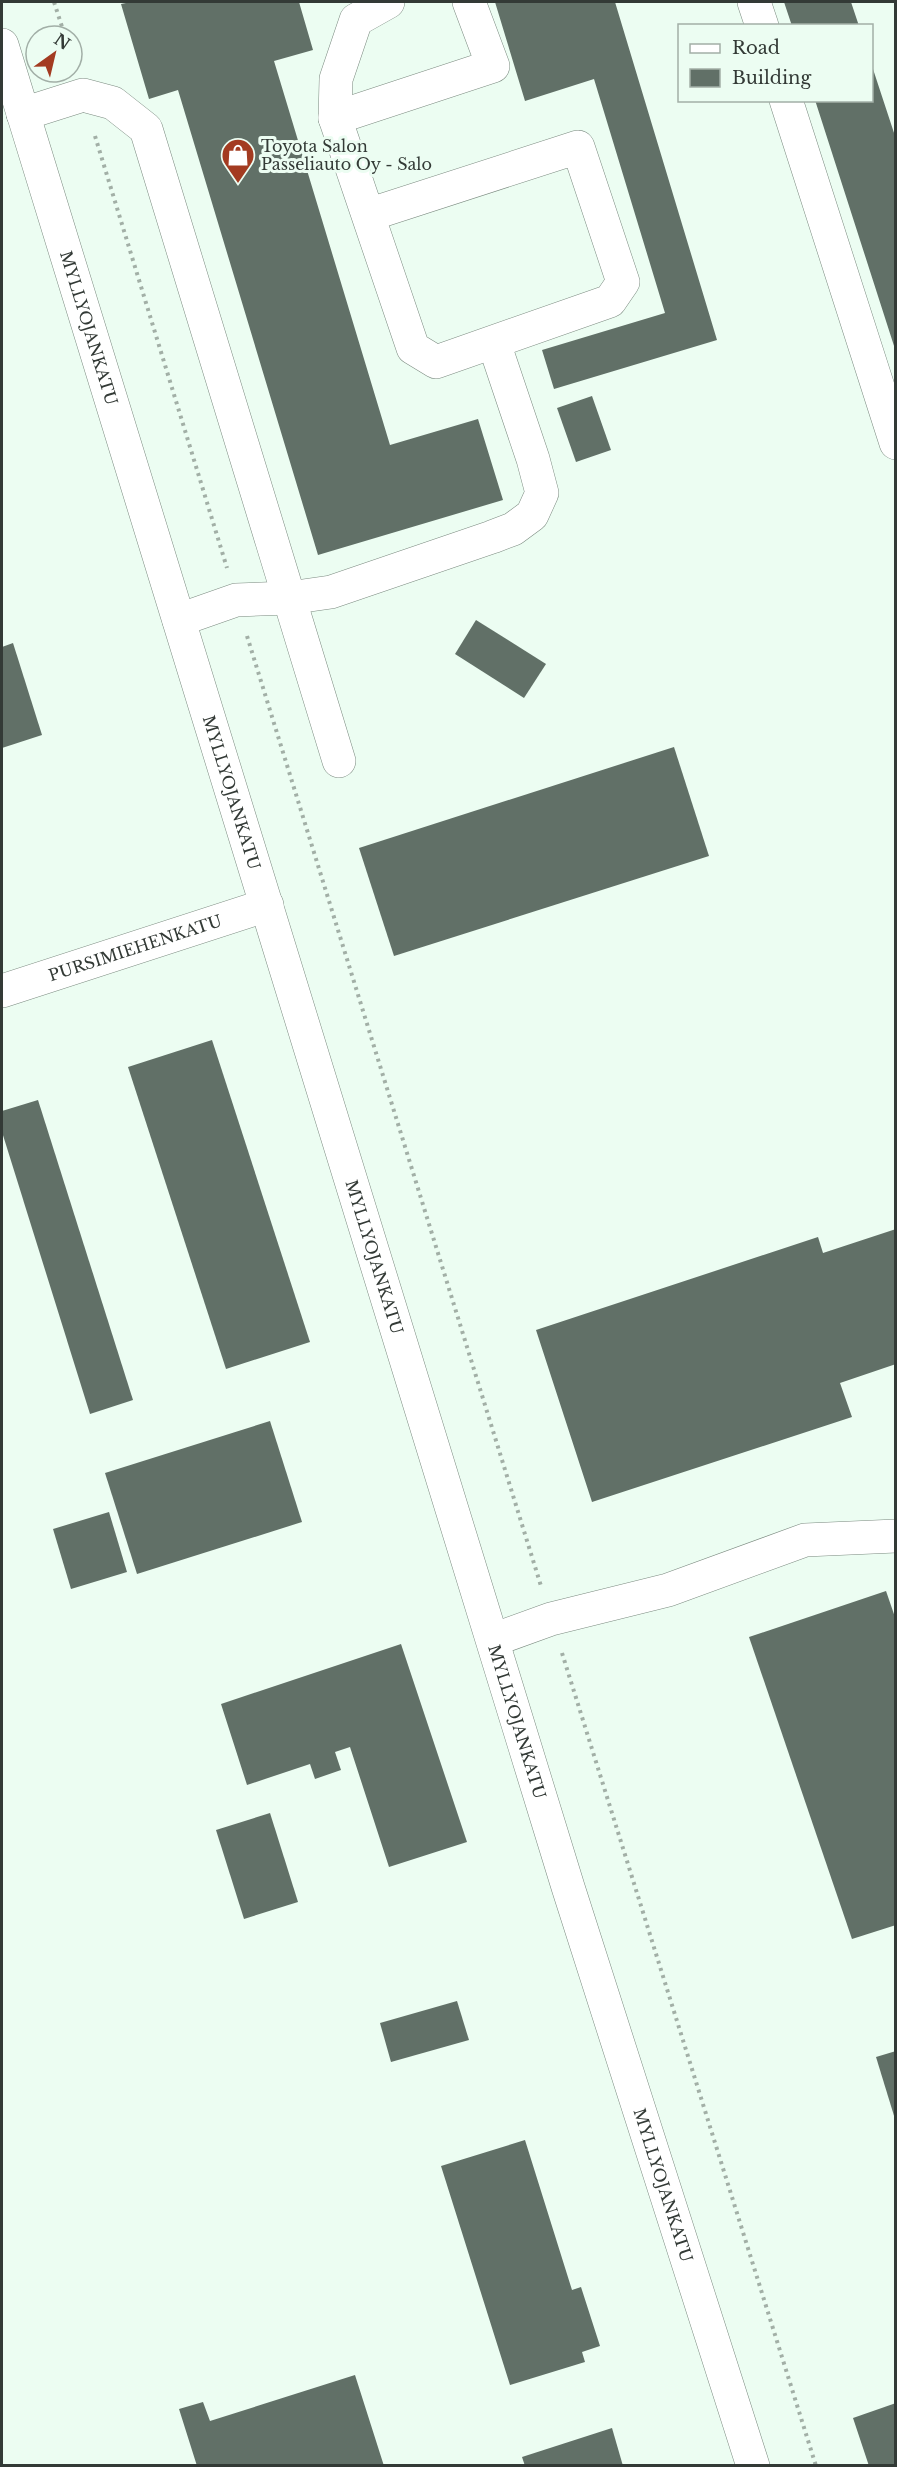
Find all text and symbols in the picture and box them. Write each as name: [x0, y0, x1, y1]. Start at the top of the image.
north arrow: [24, 24, 84, 84]
legend: [678, 24, 873, 102]
text: N: [51, 29, 74, 54]
text: Road: [732, 37, 780, 59]
text: Building: [732, 67, 811, 89]
place label: Toyota Salon Passeliauto Oy - Salo: [261, 136, 432, 174]
shop icon: Toyota Salon Passeliauto Oy - Salo: [220, 137, 256, 184]
street label: MYLLYOJANKATU: [56, 248, 122, 408]
street label: MYLLYOJANKATU: [199, 713, 265, 872]
street label: PURSIMIEHENKATU: [46, 910, 225, 985]
street label: MYLLYOJANKATU: [341, 1177, 408, 1337]
street label: MYLLYOJANKATU: [484, 1642, 550, 1801]
street label: MYLLYOJANKATU: [629, 2106, 697, 2265]

